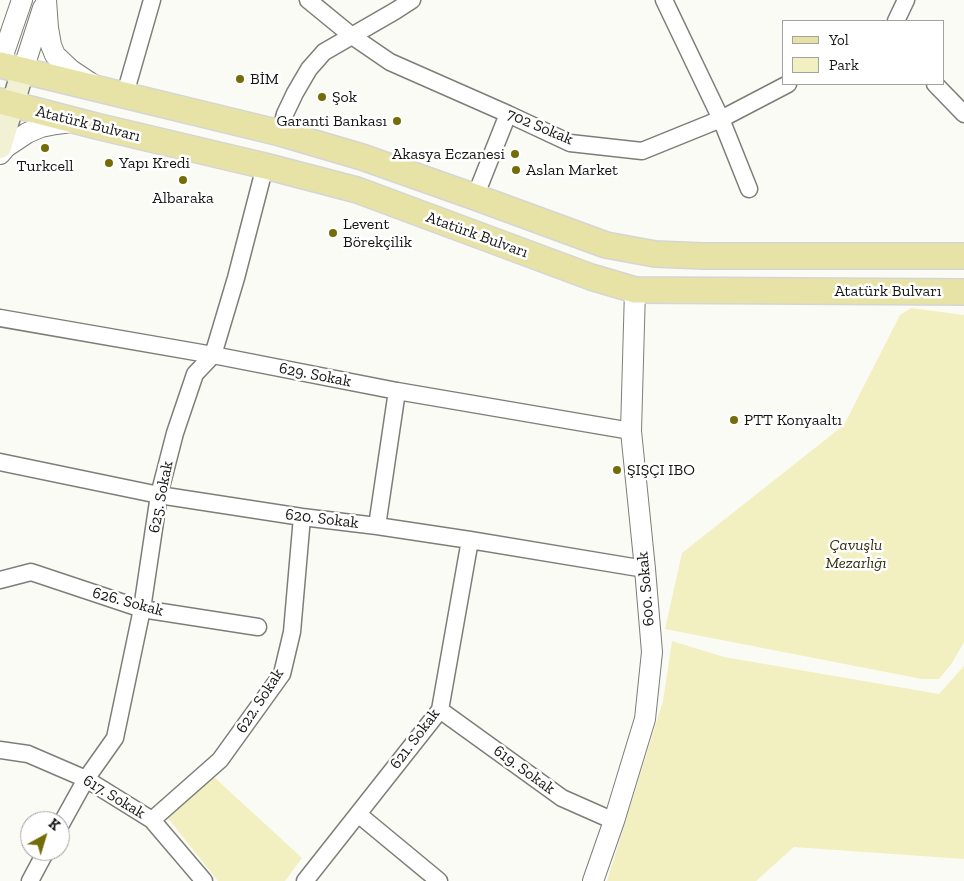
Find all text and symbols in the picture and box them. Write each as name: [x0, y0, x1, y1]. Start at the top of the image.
legend: [782, 20, 944, 85]
text: Yol: [829, 31, 849, 49]
text: Park: [829, 56, 859, 74]
place label: BİM: [250, 69, 279, 89]
marker: BİM: [234, 73, 246, 85]
place label: Şok: [332, 87, 357, 107]
marker: Şok: [316, 91, 328, 103]
street label: Atatürk Bulvarı: [34, 102, 142, 146]
street label: 702 Sokak: [504, 105, 576, 149]
place label: Garanti Bankası: [276, 111, 387, 131]
marker: Garanti Bankası: [391, 115, 403, 127]
marker: Turkcell: [39, 142, 51, 154]
place label: Akasya Eczanesi: [392, 144, 505, 164]
marker: Akasya Eczanesi: [509, 148, 521, 160]
place label: Yapı Kredi: [119, 153, 190, 173]
place label: Turkcell: [17, 156, 73, 176]
marker: Yapı Kredi: [103, 157, 115, 169]
place label: Aslan Market: [526, 160, 618, 180]
marker: Aslan Market: [510, 164, 522, 176]
marker: Albaraka: [177, 174, 189, 186]
place label: Albaraka: [152, 188, 214, 208]
street label: Atatürk Bulvarı: [423, 208, 531, 262]
place label: Levent Börekçilik: [343, 214, 412, 252]
marker: Levent Börekçilik: [327, 227, 339, 239]
street label: Atatürk Bulvarı: [834, 281, 942, 301]
street label: 629. Sokak: [277, 359, 353, 391]
place label: PTT Konyaaltı: [744, 410, 842, 430]
marker: PTT Konyaaltı: [728, 414, 740, 426]
street label: 625. Sokak: [145, 459, 177, 535]
place label: ŞIŞÇI IBO: [627, 460, 695, 480]
marker: ŞIŞÇI IBO: [611, 464, 623, 476]
street label: 620. Sokak: [284, 505, 360, 533]
park label: Çavuşlu Mezarlığı: [825, 535, 887, 573]
street label: 600. Sokak: [633, 551, 659, 627]
street label: 626. Sokak: [90, 583, 166, 621]
street label: 622. Sokak: [232, 665, 288, 737]
street label: 621. Sokak: [386, 705, 444, 773]
street label: 619. Sokak: [490, 741, 558, 799]
street label: 617. Sokak: [79, 771, 149, 823]
north arrow: [20, 811, 70, 861]
text: K: [45, 815, 63, 834]

